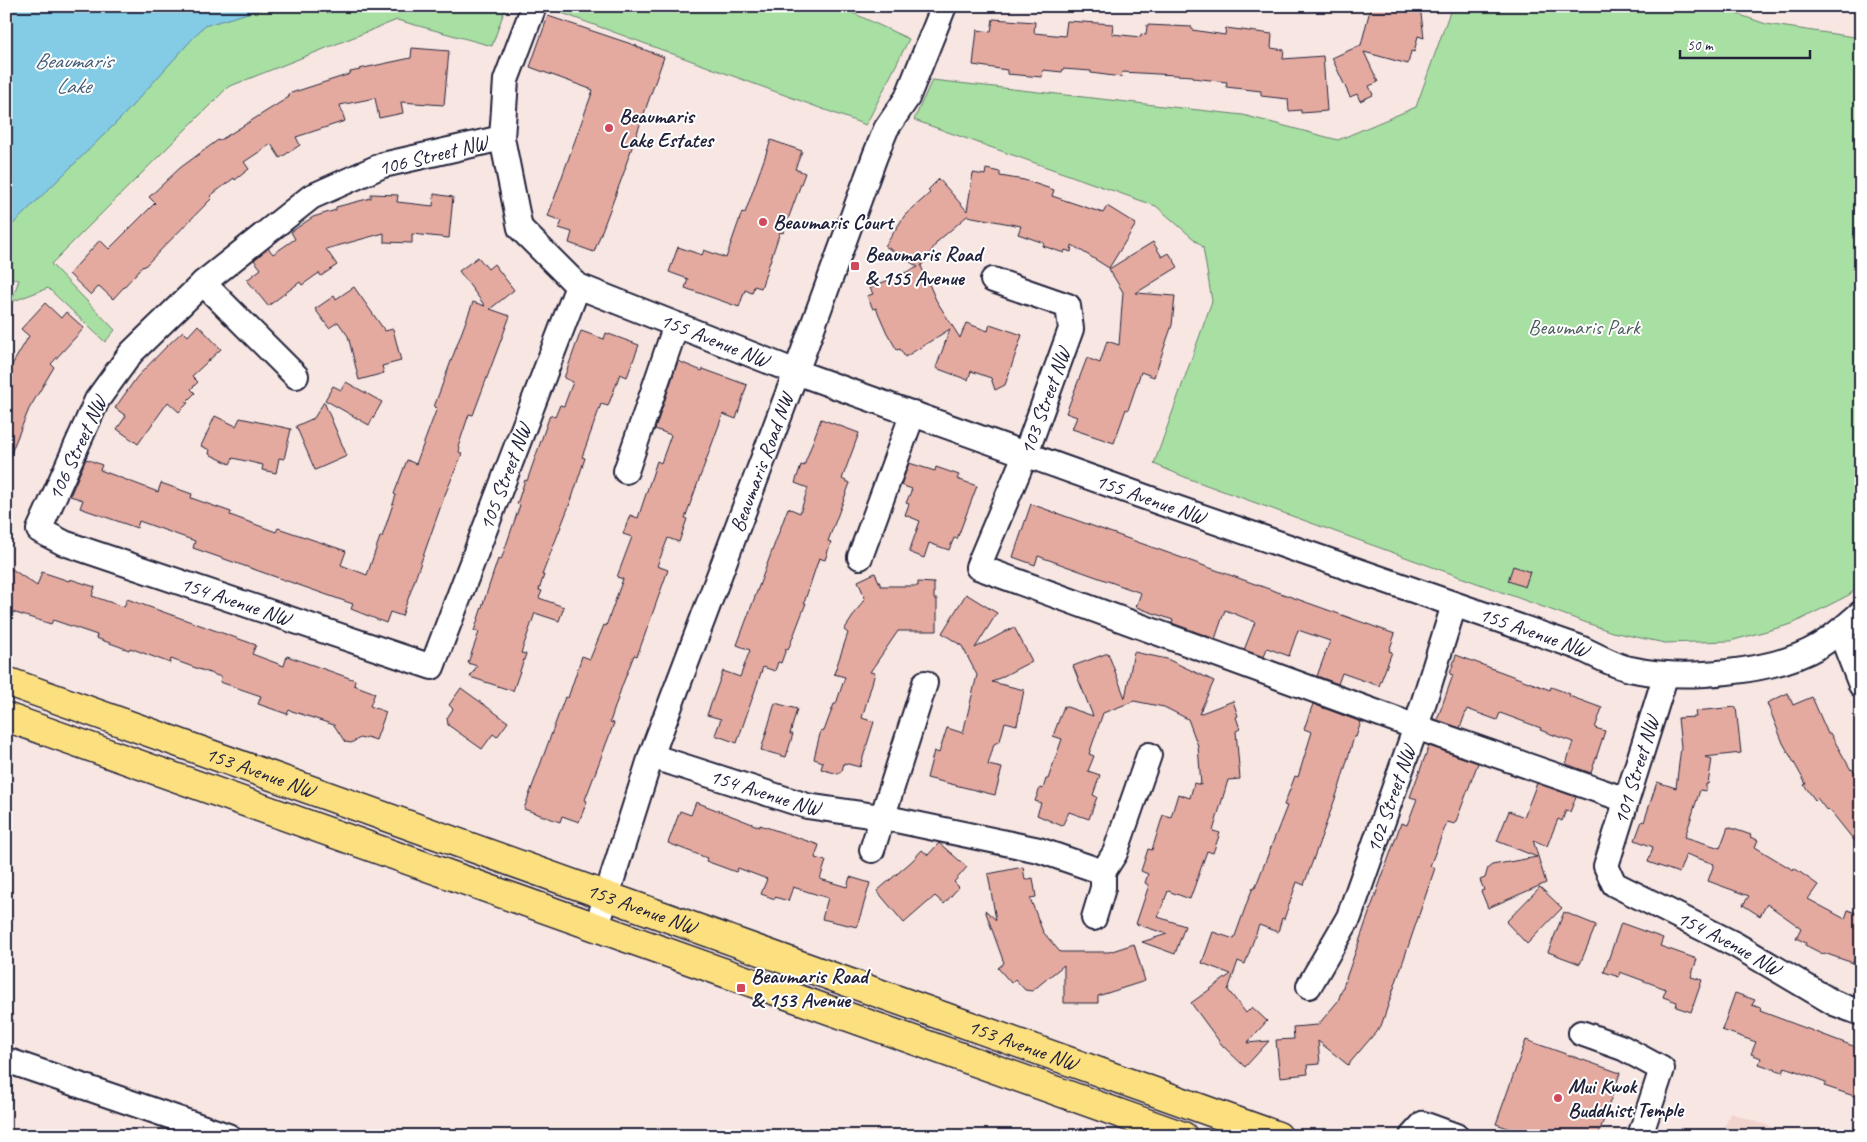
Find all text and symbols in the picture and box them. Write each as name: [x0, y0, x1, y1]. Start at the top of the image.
scale bar: [1680, 28, 1810, 60]
text: 50 m: [1687, 36, 1714, 55]
water label: Beaumaris Lake: [34, 47, 115, 100]
place label: Beaumaris Lake Estates: [619, 103, 716, 153]
marker: Beaumaris Lake Estates: [603, 122, 615, 134]
street label: 106 Street NW: [376, 128, 492, 181]
place label: Beaumaris Court: [773, 209, 896, 235]
marker: Beaumaris Court: [757, 216, 769, 228]
place label: Beaumaris Road & 155 Avenue: [865, 241, 985, 291]
marker: Beaumaris Road & 155 Avenue: [849, 260, 861, 272]
street label: 155 Avenue NW: [657, 307, 774, 374]
park label: Beaumaris Park: [1528, 314, 1641, 340]
street label: 103 Street NW: [1014, 342, 1077, 458]
street label: Beaumaris Road NW: [724, 387, 801, 536]
street label: 106 Street NW: [42, 390, 113, 504]
street label: 105 Street NW: [473, 418, 538, 534]
street label: 155 Avenue NW: [1092, 467, 1211, 531]
street label: 154 Avenue NW: [177, 570, 296, 632]
street label: 155 Avenue NW: [1476, 601, 1595, 664]
street label: 101 Street NW: [1607, 711, 1665, 827]
street label: 153 Avenue NW: [202, 740, 320, 804]
street label: 102 Street NW: [1360, 740, 1422, 856]
street label: 154 Avenue NW: [707, 763, 824, 821]
street label: 153 Avenue NW: [583, 877, 702, 941]
street label: 154 Avenue NW: [1672, 905, 1787, 983]
place label: Beaumaris Road & 153 Avenue: [751, 963, 871, 1013]
marker: Beaumaris Road & 153 Avenue: [735, 982, 747, 994]
street label: 153 Avenue NW: [965, 1013, 1083, 1077]
place label: Mui Kwok Buddhist Temple: [1568, 1073, 1685, 1123]
marker: Mui Kwok Buddhist Temple: [1552, 1092, 1564, 1104]

